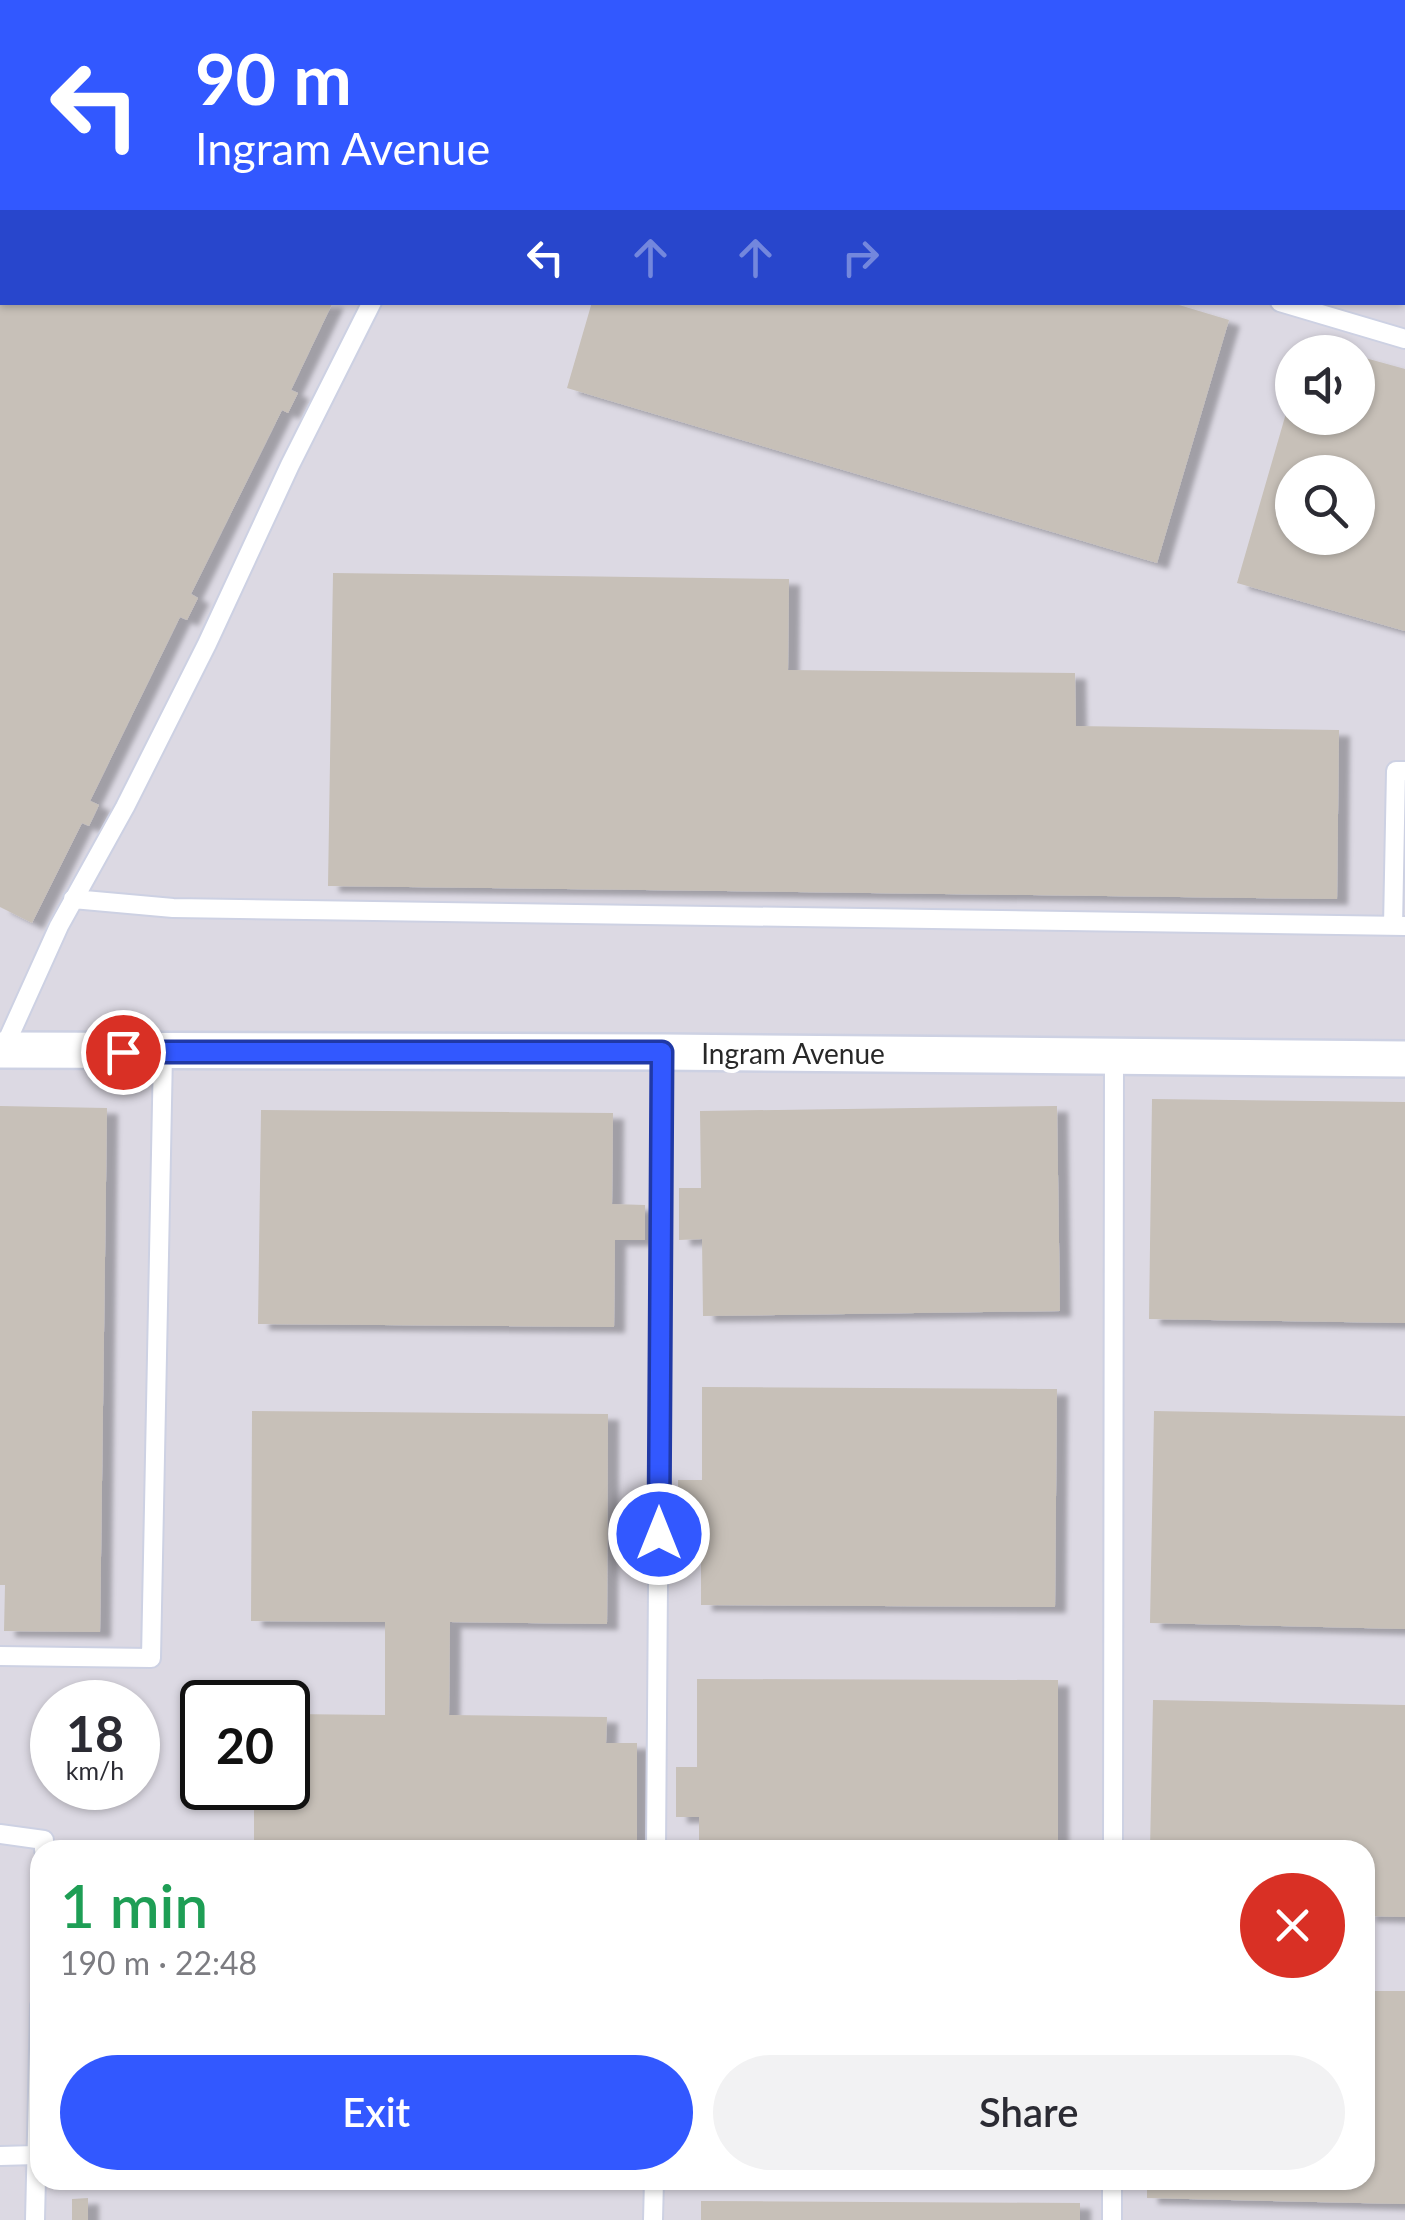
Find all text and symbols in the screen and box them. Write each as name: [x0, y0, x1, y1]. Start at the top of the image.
text: 90 m: [195, 36, 352, 120]
icon: left: [30, 40, 160, 170]
text: Ingram Avenue: [195, 121, 490, 175]
icon: left: [518, 230, 573, 285]
icon: ahead: [623, 230, 678, 285]
icon: ahead: [728, 230, 783, 285]
icon: right: [833, 230, 888, 285]
map controls: [1275, 335, 1375, 555]
button: sound: [1275, 335, 1375, 435]
button: search: [1275, 455, 1375, 555]
pin: [81, 1010, 166, 1095]
icon: arrive: [96, 1025, 151, 1080]
street label: Ingram Avenue: [701, 1036, 885, 1070]
position arrow: [607, 1482, 711, 1586]
speed limit sign: 20: [180, 1680, 310, 1810]
text: 18: [66, 1703, 124, 1763]
text: km/h: [66, 1755, 124, 1785]
text: 1 min: [60, 1869, 208, 1941]
button: close: [1240, 1873, 1345, 1978]
text: 190 m · 22:48: [60, 1943, 257, 1982]
button: Exit: [60, 2055, 693, 2170]
button: Share: [713, 2055, 1345, 2170]

